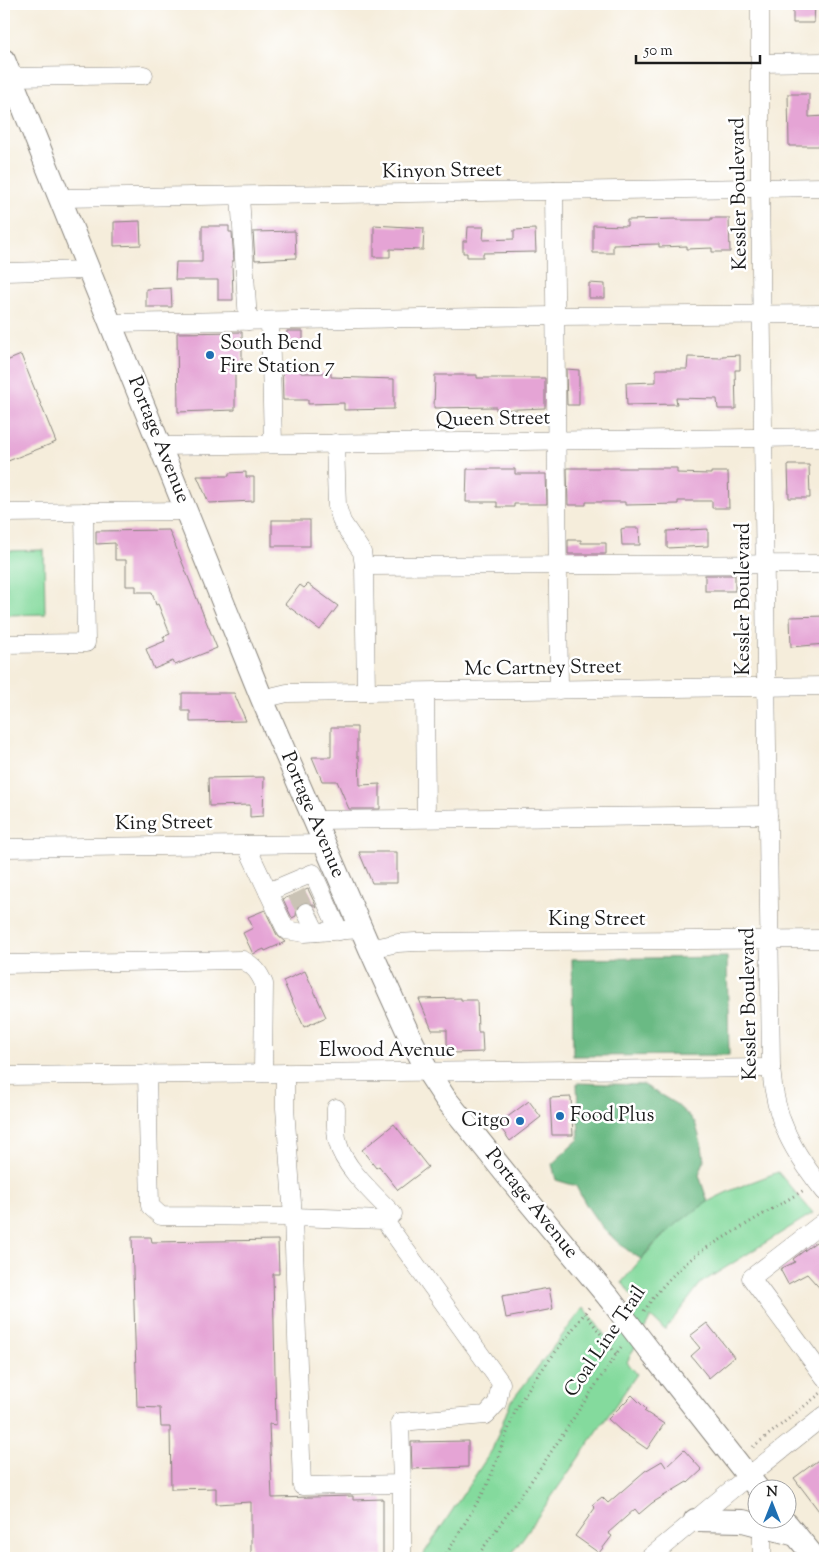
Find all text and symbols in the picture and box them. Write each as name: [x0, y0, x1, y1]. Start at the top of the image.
scale bar: [636, 32, 760, 64]
text: 50 m: [643, 41, 673, 62]
street label: Kessler Boulevard: [724, 117, 756, 271]
street label: Kinyon Street: [382, 156, 502, 188]
place label: South Bend Fire Station 7: [220, 330, 335, 382]
marker: South Bend Fire Station 7: [204, 349, 216, 361]
street label: Portage Avenue: [119, 372, 197, 508]
street label: Queen Street: [435, 404, 551, 435]
street label: Kessler Boulevard: [730, 523, 759, 675]
street label: Mc Cartney Street: [464, 653, 622, 685]
street label: Portage Avenue: [272, 747, 352, 883]
street label: King Street: [115, 809, 213, 839]
street label: King Street: [548, 906, 646, 935]
street label: Kessler Boulevard: [734, 927, 766, 1081]
street label: Elwood Avenue: [319, 1037, 455, 1066]
place label: Food Plus: [570, 1102, 654, 1131]
place label: Citgo: [461, 1107, 510, 1136]
marker: Food Plus: [554, 1110, 566, 1122]
marker: Citgo: [514, 1115, 526, 1127]
street label: Portage Avenue: [477, 1143, 585, 1265]
street label: Coal Line Trail: [558, 1280, 654, 1403]
north arrow: [746, 1480, 796, 1530]
text: N: [766, 1483, 778, 1503]

